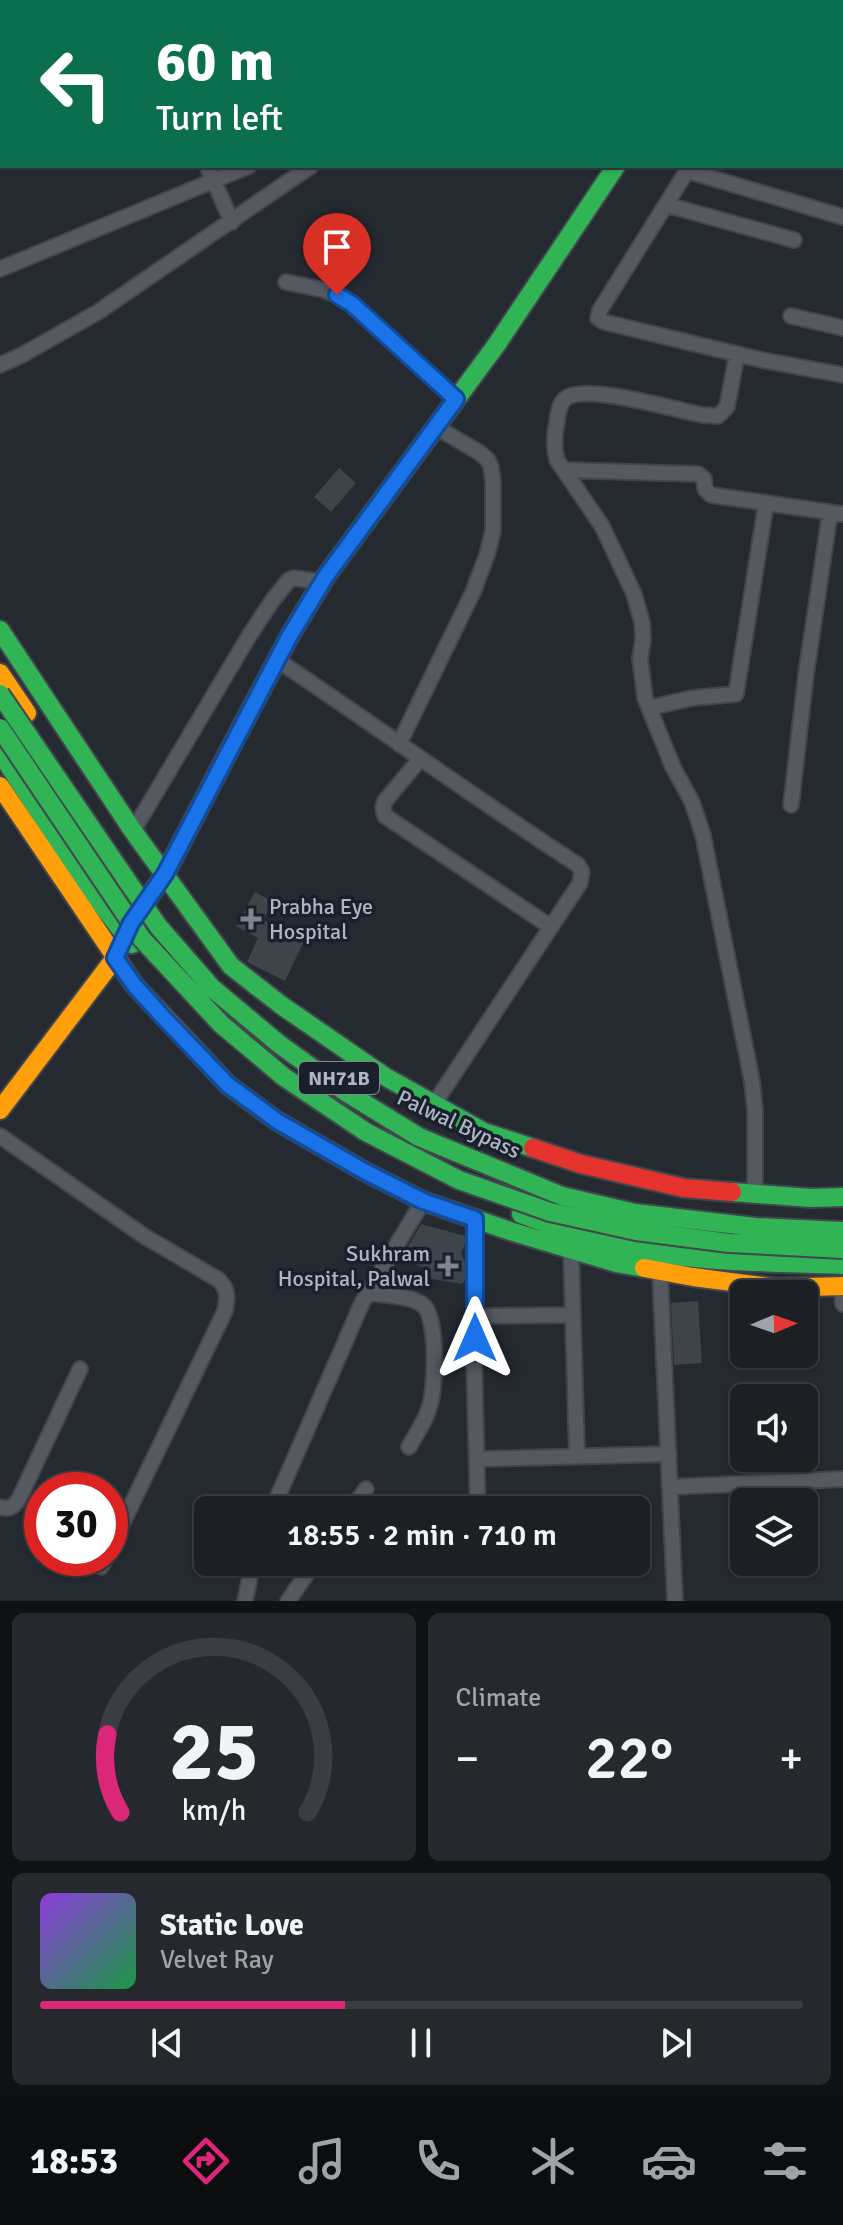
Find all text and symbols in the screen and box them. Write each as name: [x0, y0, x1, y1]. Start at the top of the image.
text: 60 m: [156, 27, 274, 96]
icon: left: [24, 32, 128, 136]
text: Turn left: [156, 96, 283, 141]
pin: [303, 213, 371, 295]
icon: arrive: [315, 225, 359, 269]
place label: Prabha Eye Hospital: [269, 893, 373, 945]
marker: Prabha Eye Hospital: [240, 908, 262, 930]
road number: NH71B: [299, 1062, 379, 1094]
street label: Palwal Bypass: [393, 1084, 525, 1164]
place label: Sukhram Hospital, Palwal: [278, 1240, 430, 1292]
marker: Sukhram Hospital, Palwal: [437, 1255, 459, 1277]
north arrow: [730, 1280, 818, 1368]
map controls: [730, 1280, 818, 1576]
position arrow: [433, 1296, 517, 1380]
button: sound: [730, 1384, 818, 1472]
speed limit sign: 30: [24, 1472, 128, 1576]
button: layers: [730, 1488, 818, 1576]
text: 18:55 · 2 min · 710 m: [287, 1517, 557, 1554]
text: Climate: [456, 1682, 541, 1714]
text: 25: [169, 1701, 259, 1803]
text: 22°: [585, 1722, 673, 1796]
text: −: [456, 1732, 479, 1786]
text: +: [779, 1732, 803, 1786]
text: km/h: [181, 1793, 246, 1828]
text: Static Love: [160, 1907, 304, 1944]
text: Velvet Ray: [160, 1944, 274, 1976]
icon: previous: [145, 2021, 189, 2065]
icon: pause: [399, 2021, 443, 2065]
icon: next: [654, 2021, 698, 2065]
icon: directions: [178, 2133, 234, 2189]
icon: music: [294, 2133, 350, 2189]
icon: phone: [410, 2133, 466, 2189]
icon: climate: [525, 2133, 581, 2189]
icon: car: [641, 2133, 697, 2189]
icon: filters: [757, 2133, 813, 2189]
text: 18:53: [30, 2139, 118, 2184]

